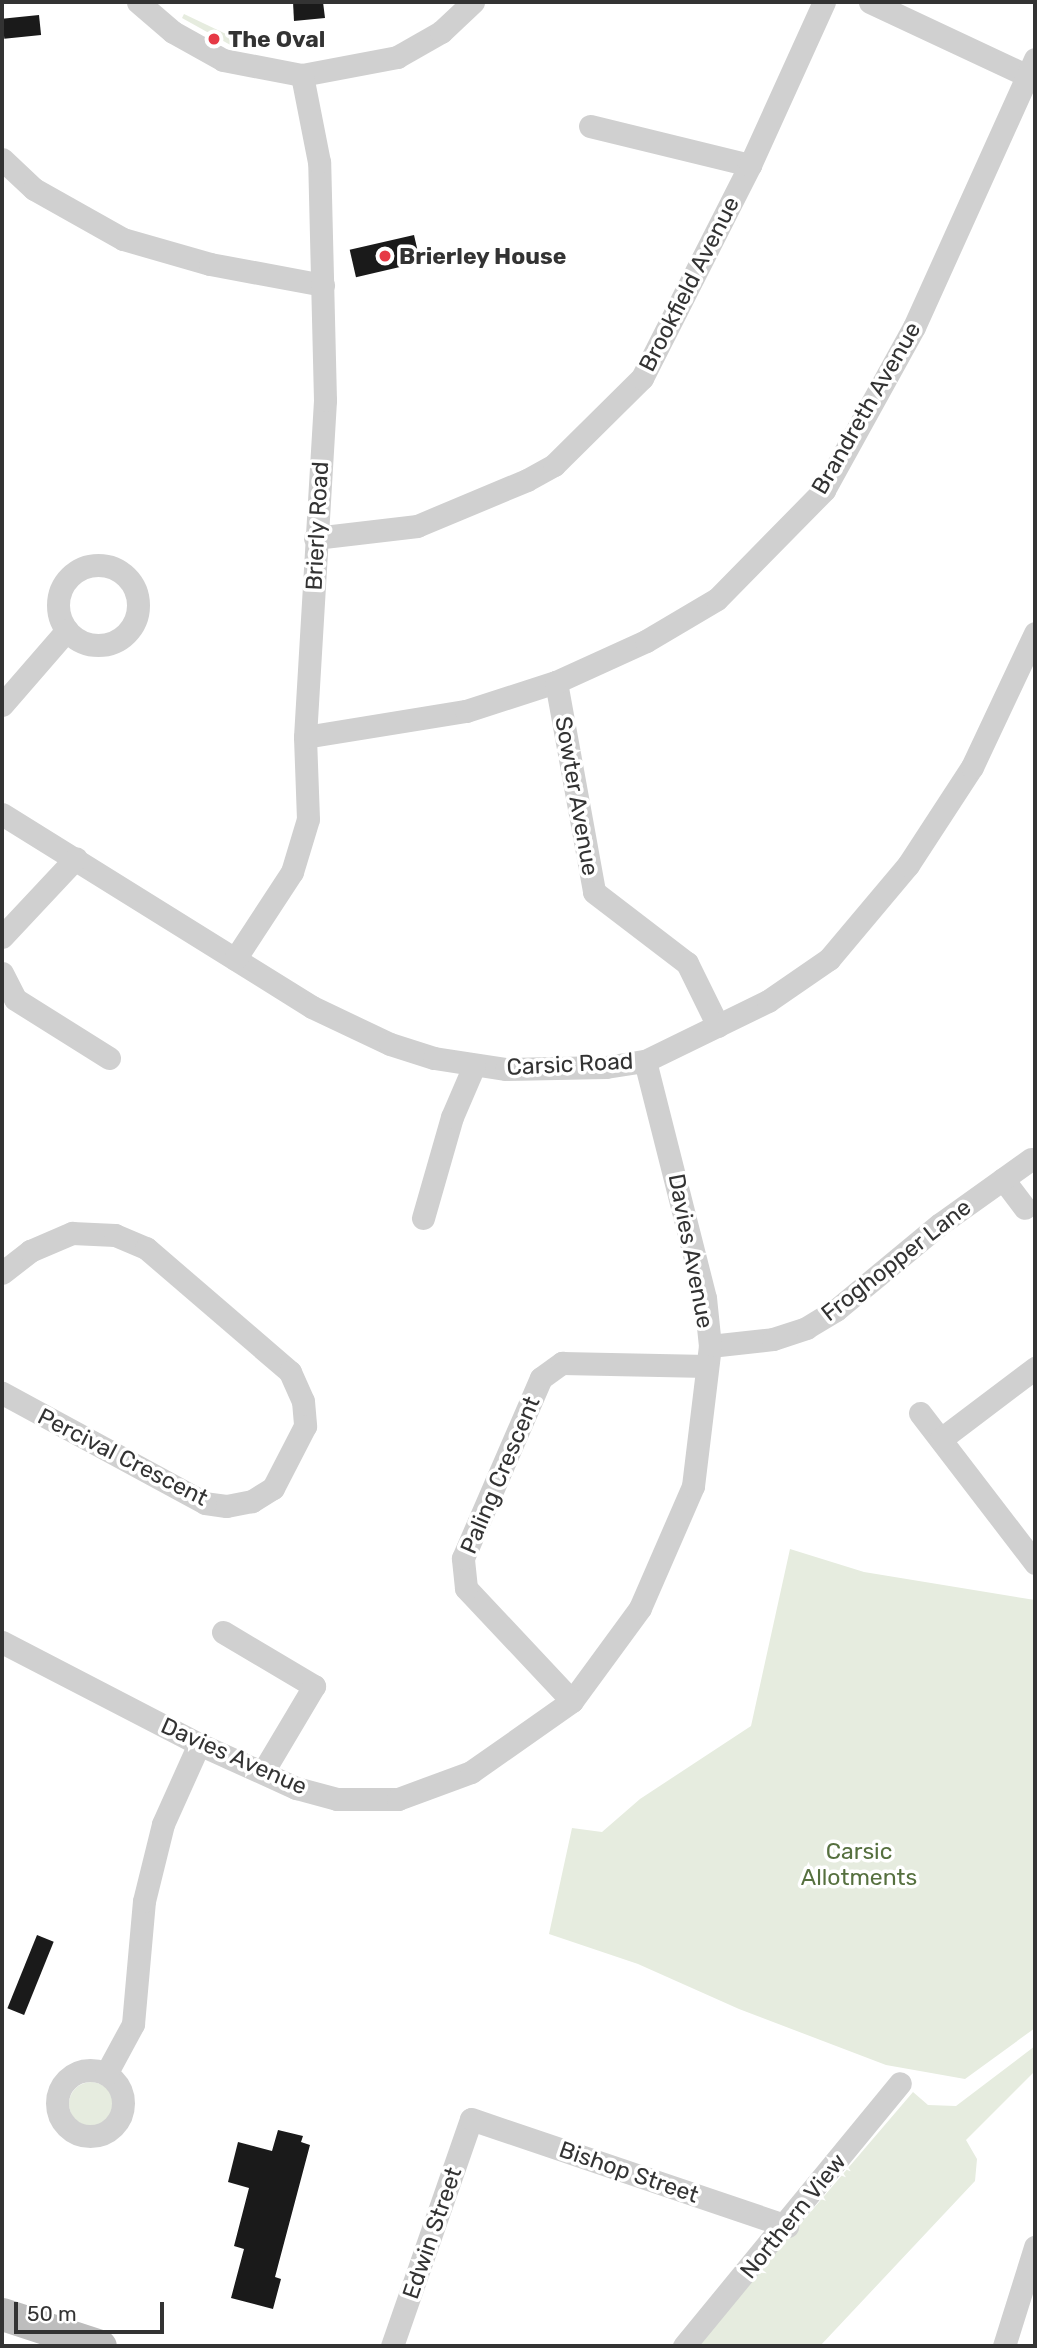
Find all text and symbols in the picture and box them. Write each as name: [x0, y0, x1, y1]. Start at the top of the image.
place label: The Oval: [228, 25, 325, 53]
marker: The Oval: [206, 31, 222, 47]
street label: Brookfield Avenue: [633, 192, 745, 376]
place label: Brierley House: [399, 242, 567, 270]
marker: Brierley House: [377, 248, 393, 264]
street label: Brandreth Avenue: [805, 317, 927, 499]
street label: Brierly Road: [300, 461, 334, 591]
street label: Sowter Avenue: [549, 714, 605, 878]
street label: Carsic Road: [506, 1047, 634, 1081]
street label: Davies Avenue: [662, 1171, 720, 1331]
street label: Froghopper Lane: [815, 1193, 977, 1327]
street label: Paling Crescent: [454, 1392, 546, 1558]
street label: Percival Crescent: [33, 1402, 213, 1512]
street label: Davies Avenue: [156, 1711, 312, 1801]
park label: Carsic Allotments: [801, 1837, 917, 1891]
street label: Bishop Street: [556, 2135, 702, 2209]
street label: Northern View: [734, 2148, 852, 2284]
street label: Edwin Street: [397, 2163, 467, 2303]
scale bar: [18, 2288, 168, 2332]
text: 50 m: [27, 2301, 77, 2326]

